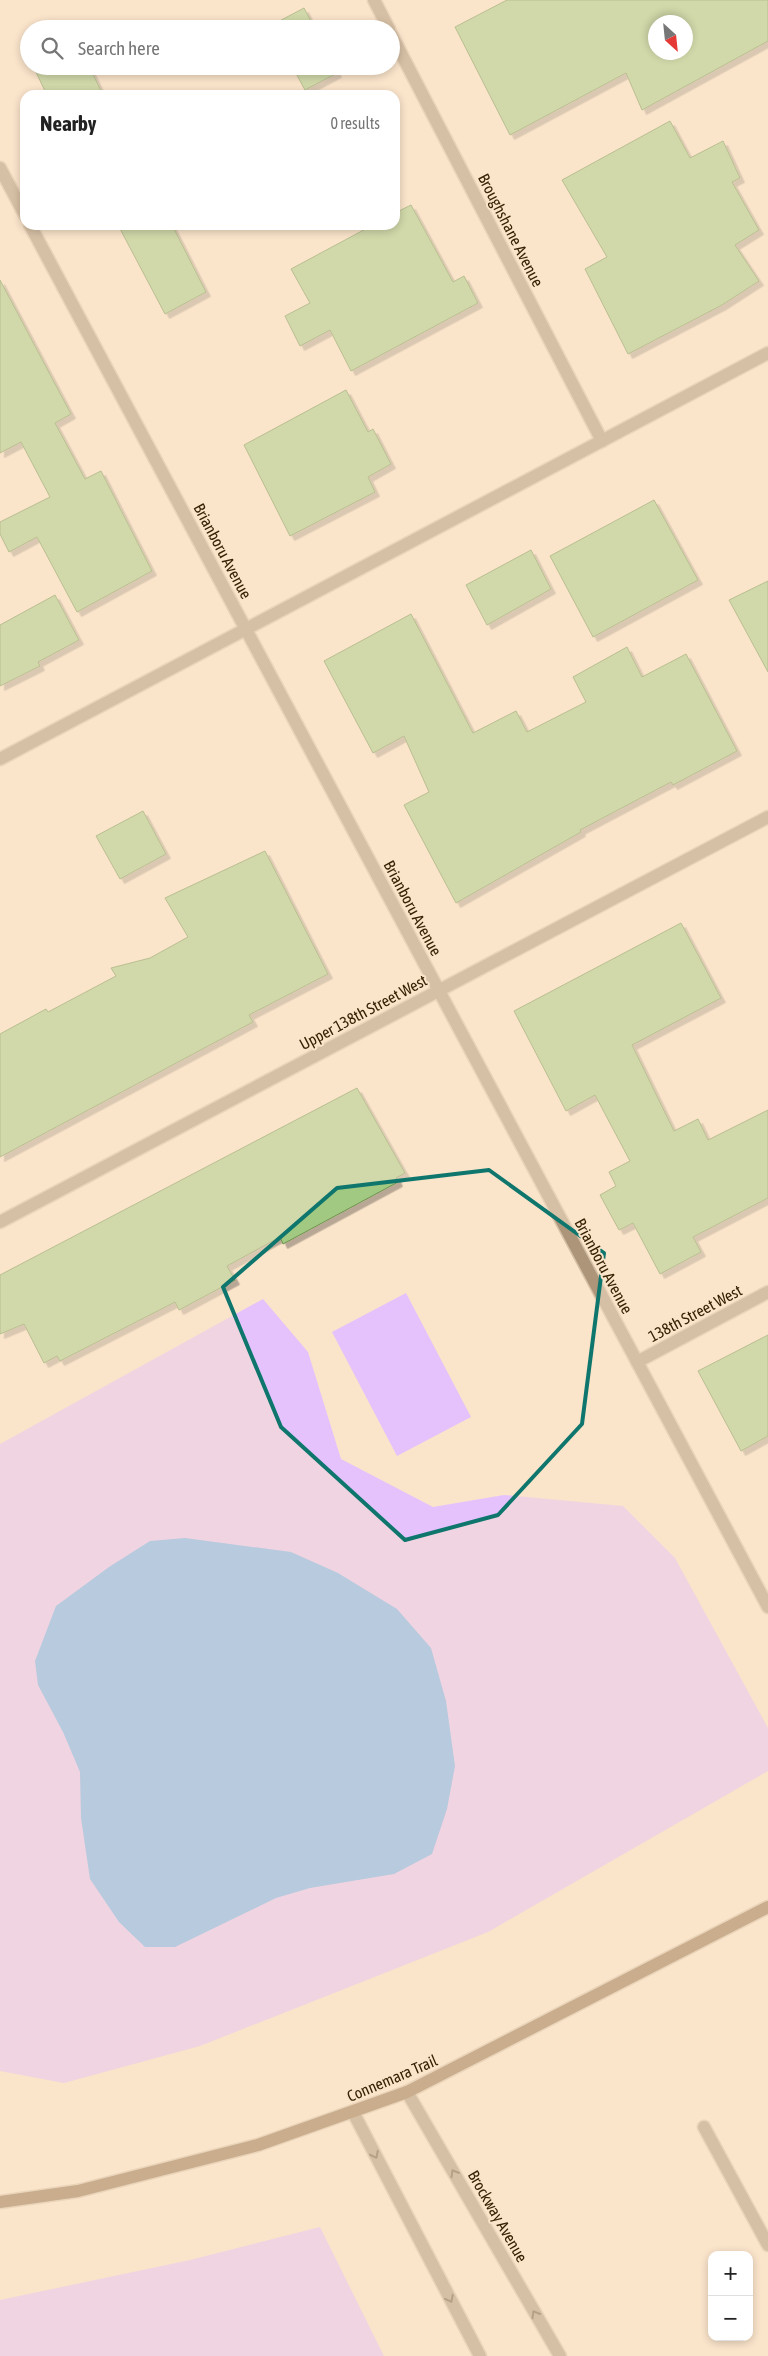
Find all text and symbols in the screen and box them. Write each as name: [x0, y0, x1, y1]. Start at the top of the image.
north arrow: [648, 15, 693, 60]
search box: [20, 20, 400, 75]
icon: search: [38, 34, 66, 62]
text: Search here: [78, 37, 160, 59]
text: Nearby: [40, 111, 96, 135]
text: 0 results: [330, 114, 380, 132]
street label: Broughshane Avenue: [474, 170, 547, 290]
street label: Brianboru Avenue: [190, 500, 256, 602]
street label: Brianboru Avenue: [380, 857, 446, 959]
street label: Upper 138th Street West: [296, 971, 431, 1054]
street label: Brianboru Avenue: [571, 1215, 637, 1317]
street label: 138th Street West: [645, 1281, 745, 1345]
street label: Connemara Trail: [344, 2051, 441, 2105]
one-way arrow: [369, 2150, 379, 2159]
street label: Brockway Avenue: [464, 2167, 531, 2265]
one-way arrow: [451, 2169, 461, 2178]
map controls: [708, 2251, 753, 2341]
button: +: [708, 2251, 753, 2296]
one-way arrow: [444, 2294, 454, 2303]
button: −: [708, 2296, 753, 2341]
one-way arrow: [532, 2310, 542, 2319]

